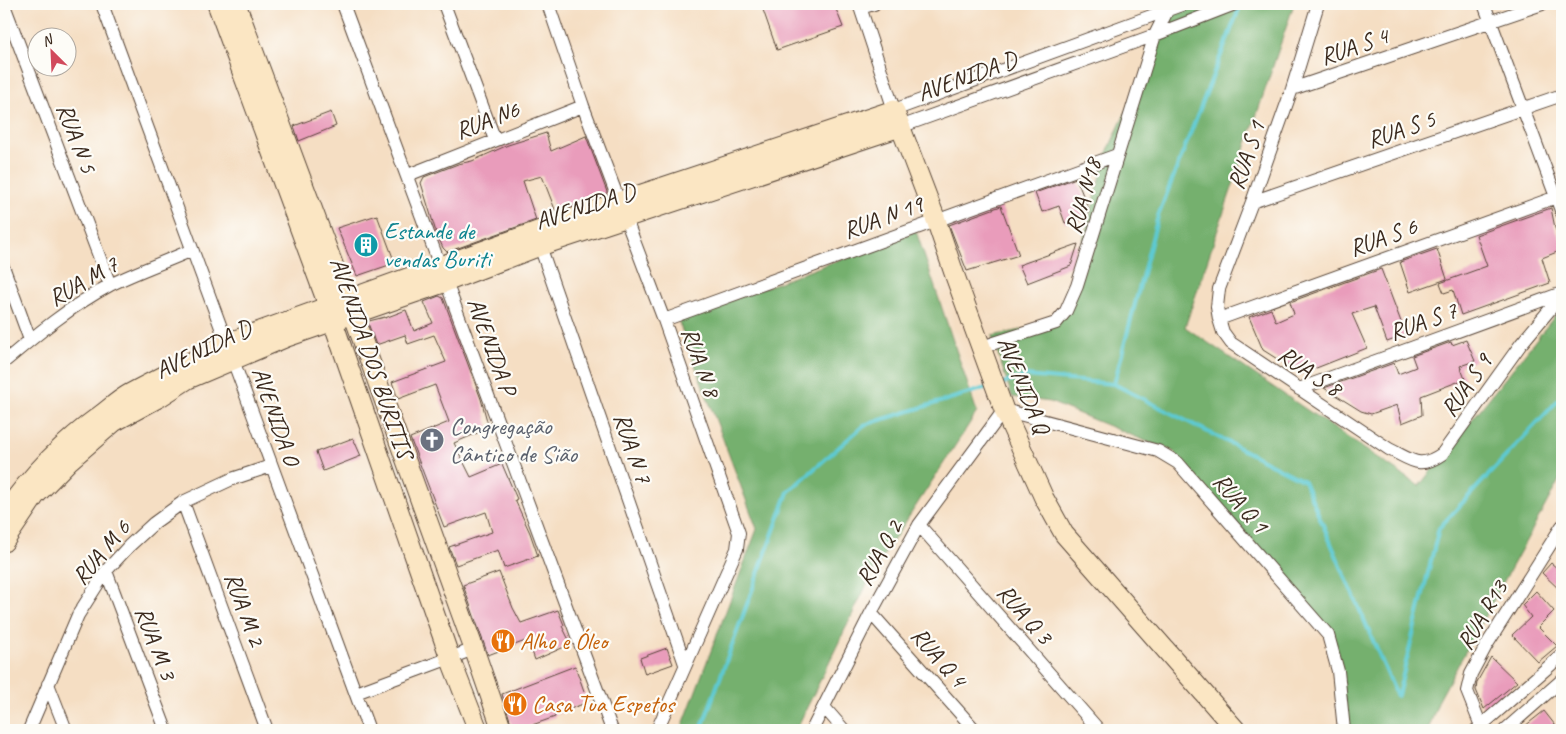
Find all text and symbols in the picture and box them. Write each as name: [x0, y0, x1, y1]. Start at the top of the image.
street label: RUA S 4: [1316, 20, 1394, 72]
north arrow: [28, 28, 78, 78]
text: N: [39, 30, 56, 50]
street label: AVENIDA D: [913, 43, 1023, 108]
street label: RUA N6: [451, 94, 524, 146]
street label: RUA N 5: [50, 99, 104, 178]
street label: RUA S 5: [1363, 103, 1440, 155]
street label: RUA S 1: [1220, 116, 1272, 193]
street label: RUA N18: [1058, 153, 1109, 237]
street label: AVENIDA D: [531, 175, 641, 236]
street label: RUA N 19: [839, 188, 929, 245]
street label: RUA S 6: [1345, 211, 1422, 263]
place label: Estande de vendas Buriti: [384, 216, 493, 274]
building icon: Estande de vendas Buriti: [353, 232, 379, 258]
street label: RUA M 7: [43, 248, 124, 313]
street label: AVENIDA DOS BURITIS: [323, 253, 422, 466]
street label: AVENIDA P: [461, 293, 525, 402]
street label: RUA S 7: [1385, 295, 1462, 347]
street label: AVENIDA D: [150, 312, 258, 385]
street label: RUA N 8: [675, 323, 728, 403]
street label: AVENIDA Q: [991, 332, 1058, 441]
street label: RUA S 8: [1273, 339, 1349, 404]
street label: RUA S 9: [1434, 346, 1500, 422]
street label: AVENIDA O: [245, 363, 307, 471]
street label: RUA N 7: [607, 409, 659, 488]
place label: Congregação Cântico de Sião: [450, 411, 578, 469]
church icon: Congregação Cântico de Sião: [419, 427, 445, 453]
street label: RUA Q 1: [1207, 467, 1276, 540]
street label: RUA M 6: [65, 512, 138, 591]
street label: RUA Q 2: [849, 513, 910, 591]
street label: RUA M 2: [218, 568, 273, 652]
street label: RUA R13: [1450, 573, 1515, 655]
street label: RUA Q 3: [991, 578, 1061, 652]
street label: RUA M 3: [128, 602, 184, 686]
street label: RUA Q 4: [905, 621, 975, 695]
place label: Alho e Óleo: [520, 626, 610, 656]
restaurant icon: Alho e Óleo: [490, 628, 516, 654]
place label: Casa Tua Espetos: [532, 689, 677, 719]
restaurant icon: Casa Tua Espetos: [502, 691, 528, 717]

